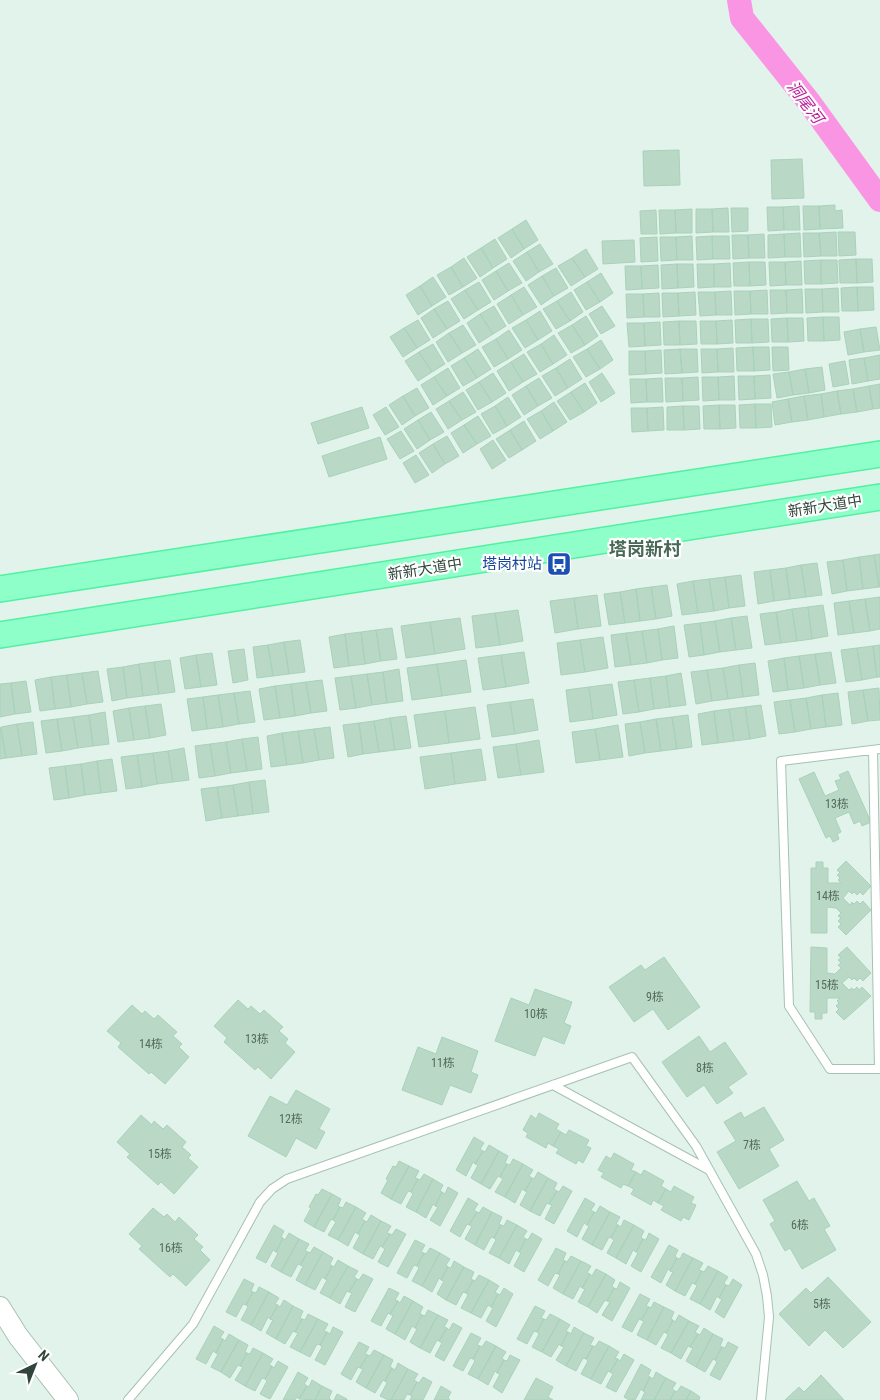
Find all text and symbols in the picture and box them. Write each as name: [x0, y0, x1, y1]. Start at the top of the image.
water label: 洞尾河: [783, 77, 829, 129]
street label: 新新大道中: [787, 491, 863, 521]
district label: 塔岗新村: [609, 538, 681, 559]
bus stop icon: 塔岗村站: [546, 551, 572, 577]
street label: 新新大道中: [387, 554, 463, 584]
place label: 塔岗村站: [482, 555, 542, 573]
house number: 13栋: [825, 797, 849, 811]
house number: 14栋: [816, 889, 840, 903]
house number: 15栋: [815, 978, 839, 992]
house number: 9栋: [646, 990, 664, 1004]
house number: 10栋: [524, 1007, 548, 1021]
house number: 13栋: [245, 1032, 269, 1046]
house number: 14栋: [139, 1037, 163, 1051]
house number: 11栋: [431, 1056, 455, 1070]
house number: 8栋: [696, 1061, 714, 1075]
house number: 12栋: [279, 1112, 303, 1126]
house number: 7栋: [743, 1138, 761, 1152]
house number: 15栋: [148, 1147, 172, 1161]
house number: 6栋: [791, 1218, 809, 1232]
house number: 16栋: [159, 1241, 183, 1255]
house number: 5栋: [813, 1297, 831, 1311]
north arrow: [10, 1340, 60, 1390]
text: N: [35, 1347, 52, 1364]

